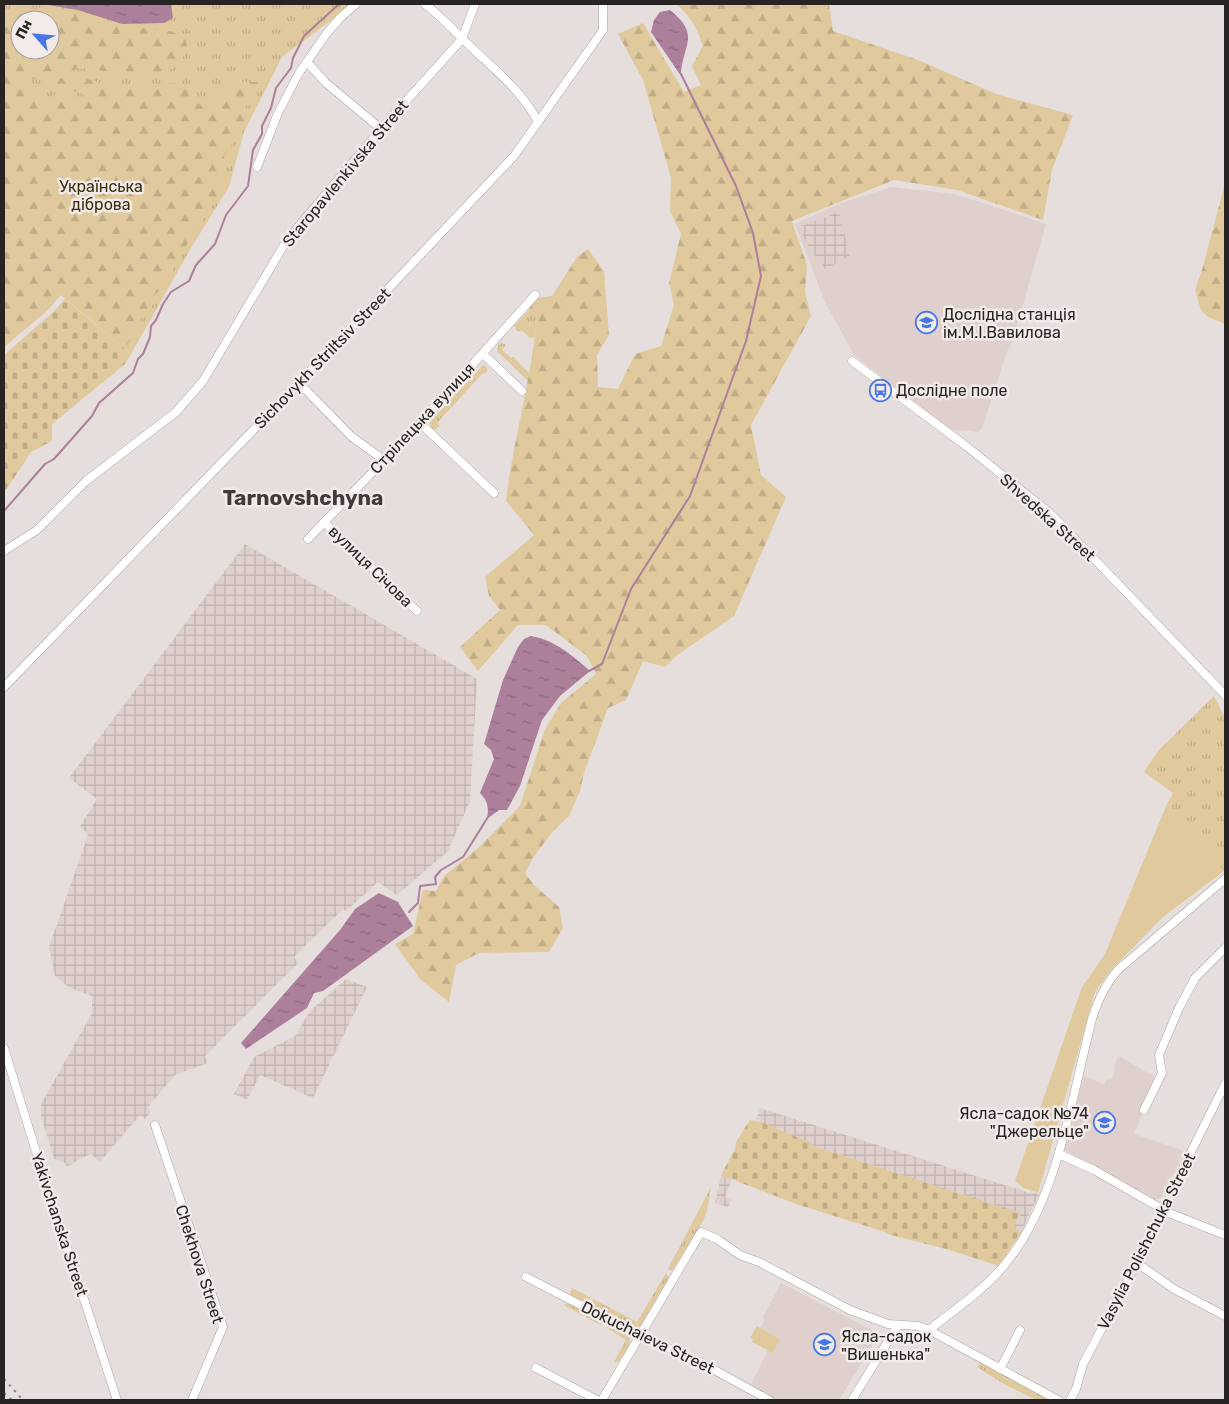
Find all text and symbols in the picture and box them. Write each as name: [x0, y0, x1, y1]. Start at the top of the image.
north arrow: [10, 10, 60, 60]
text: Пн: [12, 17, 36, 42]
street label: Staropavlenkivska Street: [278, 96, 412, 251]
park label: Українська діброва: [59, 177, 143, 214]
street label: Sichovykh Striltsiv Street: [250, 284, 394, 433]
place label: Дослідна станція ім.М.І.Вавилова: [943, 305, 1076, 342]
school or university icon: Дослідна станція ім.М.І.Вавилова: [915, 311, 939, 335]
street label: Стрілецька вулиця: [366, 359, 479, 478]
bus stop icon: Дослідне поле: [868, 378, 892, 402]
place label: Дослідне поле: [896, 381, 1008, 400]
street label: Shvedska Street: [996, 470, 1099, 565]
district label: Tarnovshchyna: [223, 485, 383, 510]
street label: вулиця Січова: [325, 522, 417, 611]
place label: Ясла-садок №74 "Джерельце": [959, 1104, 1089, 1141]
school or university icon: Ясла-садок №74 "Джерельце": [1093, 1110, 1117, 1134]
street label: Yakivchanska Street: [27, 1150, 92, 1299]
street label: Vasylia Polishchuka Street: [1094, 1150, 1199, 1333]
street label: Chekhova Street: [171, 1202, 228, 1326]
street label: Dokuchaieva Street: [578, 1297, 717, 1378]
place label: Ясла-садок "Вишенька": [841, 1327, 932, 1364]
school or university icon: Ясла-садок "Вишенька": [813, 1333, 837, 1357]

